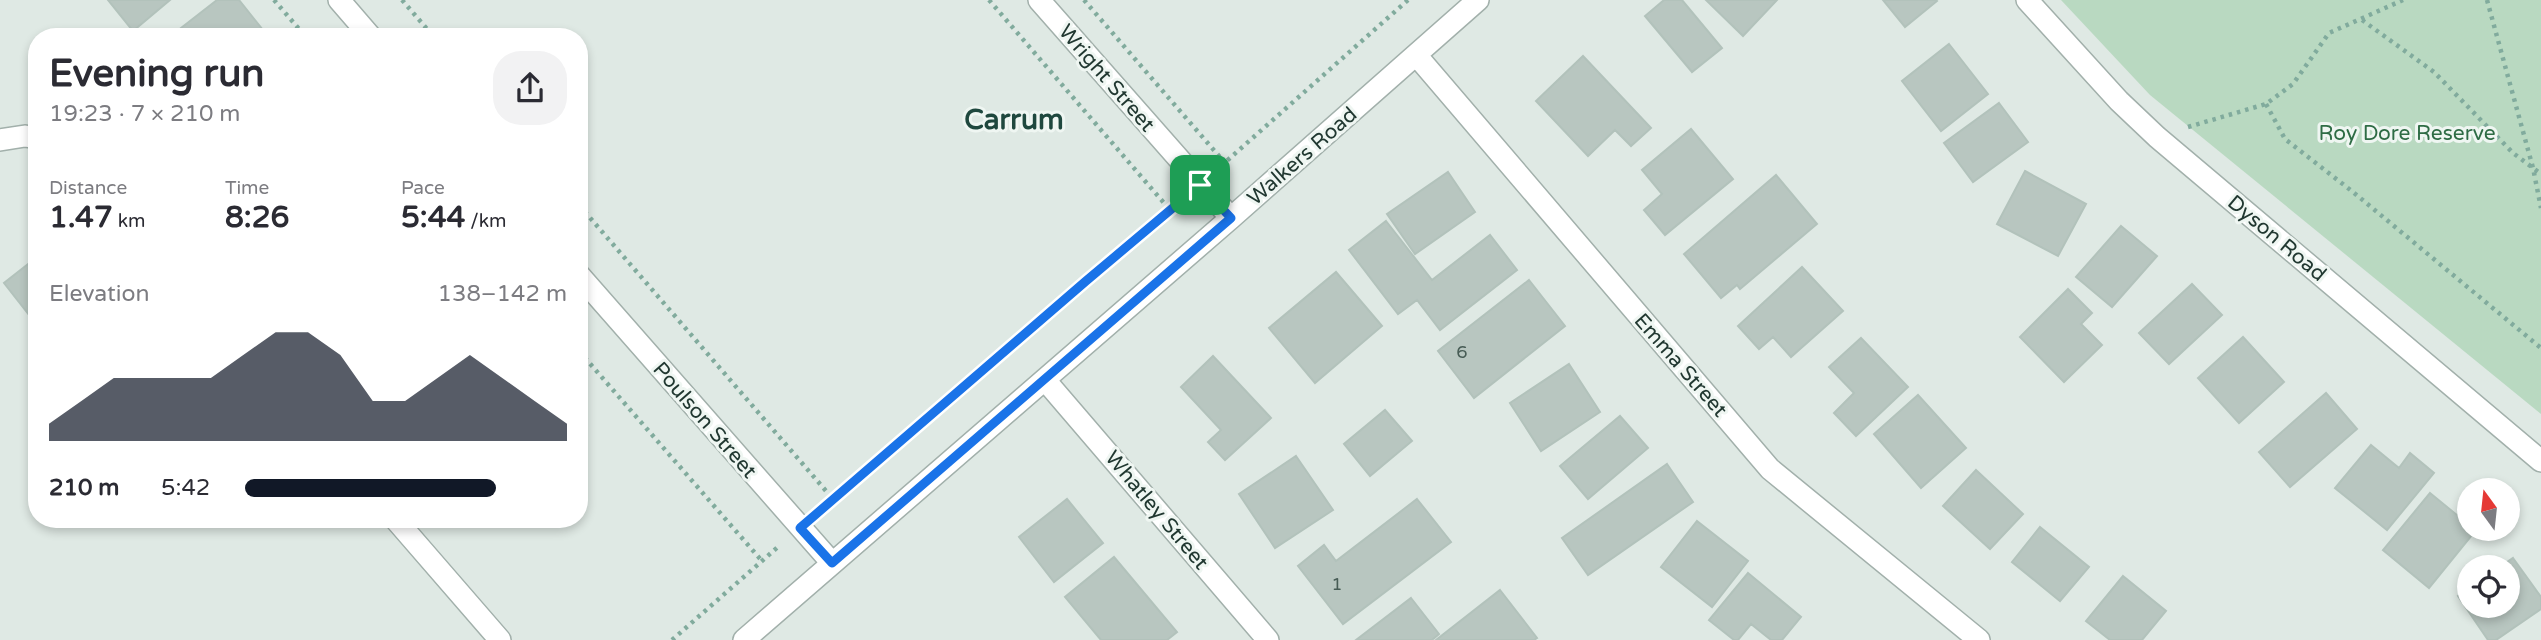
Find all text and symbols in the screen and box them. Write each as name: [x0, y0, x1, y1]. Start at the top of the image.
street label: Wright Street: [1053, 20, 1160, 137]
text: Evening run: [49, 51, 264, 97]
button: share: [493, 51, 567, 125]
text: 19:23 · 7 × 210 m: [49, 100, 240, 128]
street label: Walkers Road: [1242, 102, 1362, 211]
district label: Carrum: [964, 103, 1064, 137]
park label: Roy Dore Reserve: [2318, 121, 2496, 146]
pin: [1170, 155, 1230, 215]
icon: arrive: [1181, 166, 1219, 204]
text: Distance: [49, 177, 127, 199]
text: Time: [225, 177, 269, 199]
text: Pace: [401, 177, 445, 199]
street label: Dyson Road: [2222, 190, 2331, 287]
text: 1.47: [49, 199, 113, 236]
text: 8:26: [225, 199, 289, 236]
text: 5:44: [401, 199, 465, 236]
text: km: [113, 210, 145, 232]
text: /km: [465, 210, 506, 232]
text: Elevation: [49, 280, 150, 308]
text: 138–142 m: [438, 280, 567, 308]
street label: Emma Street: [1629, 308, 1732, 422]
house number: 6: [1456, 341, 1468, 363]
street label: Poulson Street: [647, 357, 762, 484]
street label: Whatley Street: [1100, 446, 1214, 575]
text: 210 m: [49, 474, 119, 502]
text: 5:42: [161, 474, 210, 502]
north arrow: [2457, 478, 2520, 541]
map controls: [2457, 478, 2520, 618]
button: locate: [2457, 555, 2520, 618]
house number: 1: [1331, 573, 1343, 595]

